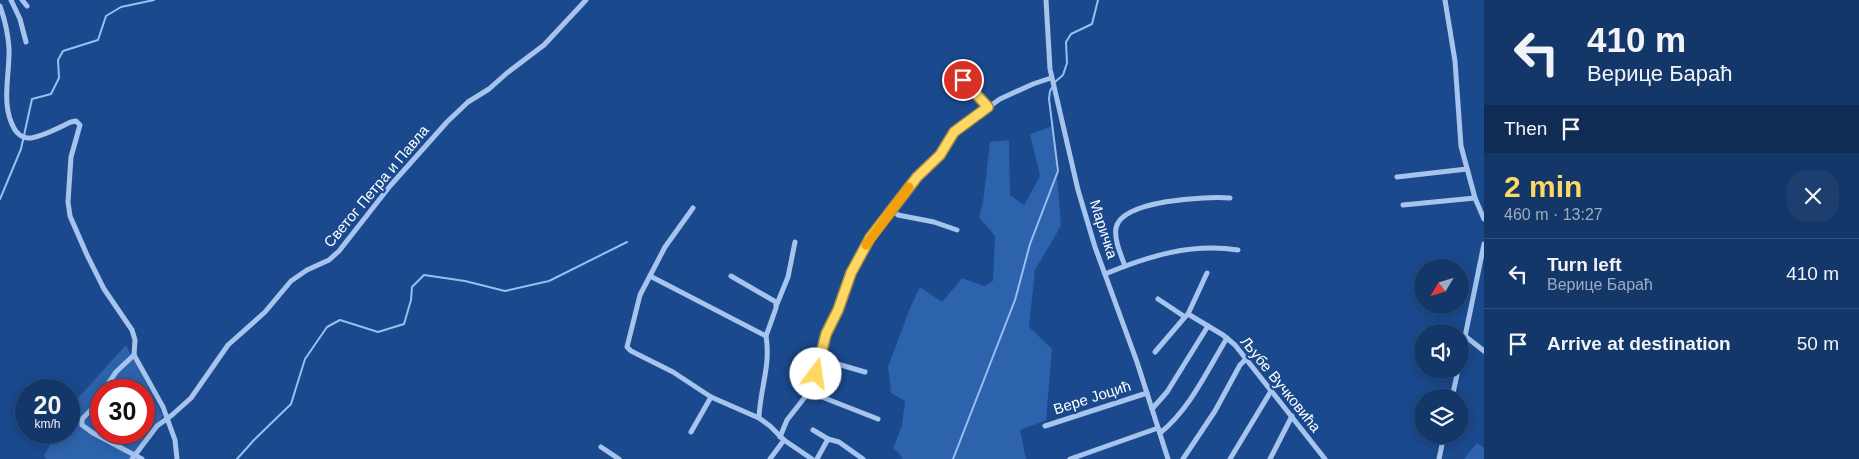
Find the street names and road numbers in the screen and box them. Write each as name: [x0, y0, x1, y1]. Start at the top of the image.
street label: Светог Петра и Павла: [320, 121, 432, 250]
street label: Маричка: [1087, 197, 1122, 261]
street label: Љубе Вучковића: [1237, 333, 1325, 436]
street label: Вере Јоцић: [1051, 376, 1133, 418]

